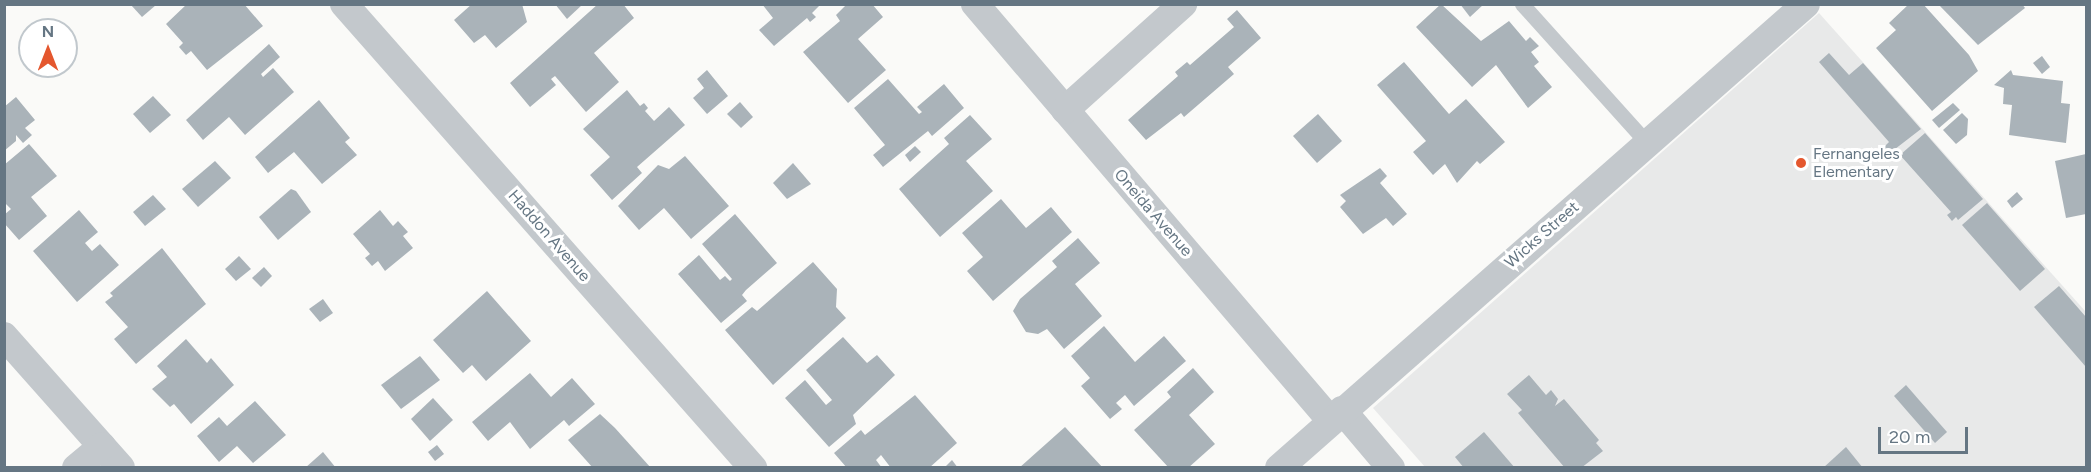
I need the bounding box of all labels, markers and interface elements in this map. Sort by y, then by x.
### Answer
north arrow [18,18,78,78]
text: N [42,22,54,41]
place label: Fernangeles Elementary [1813,144,1900,182]
marker: Fernangeles Elementary [1794,156,1808,170]
street label: Oneida Avenue [1110,165,1196,261]
street label: Haddon Avenue [504,186,594,286]
street label: Wicks Street [1501,198,1583,272]
scale bar [1881,415,1971,453]
text: 20 m [1889,426,1930,448]

